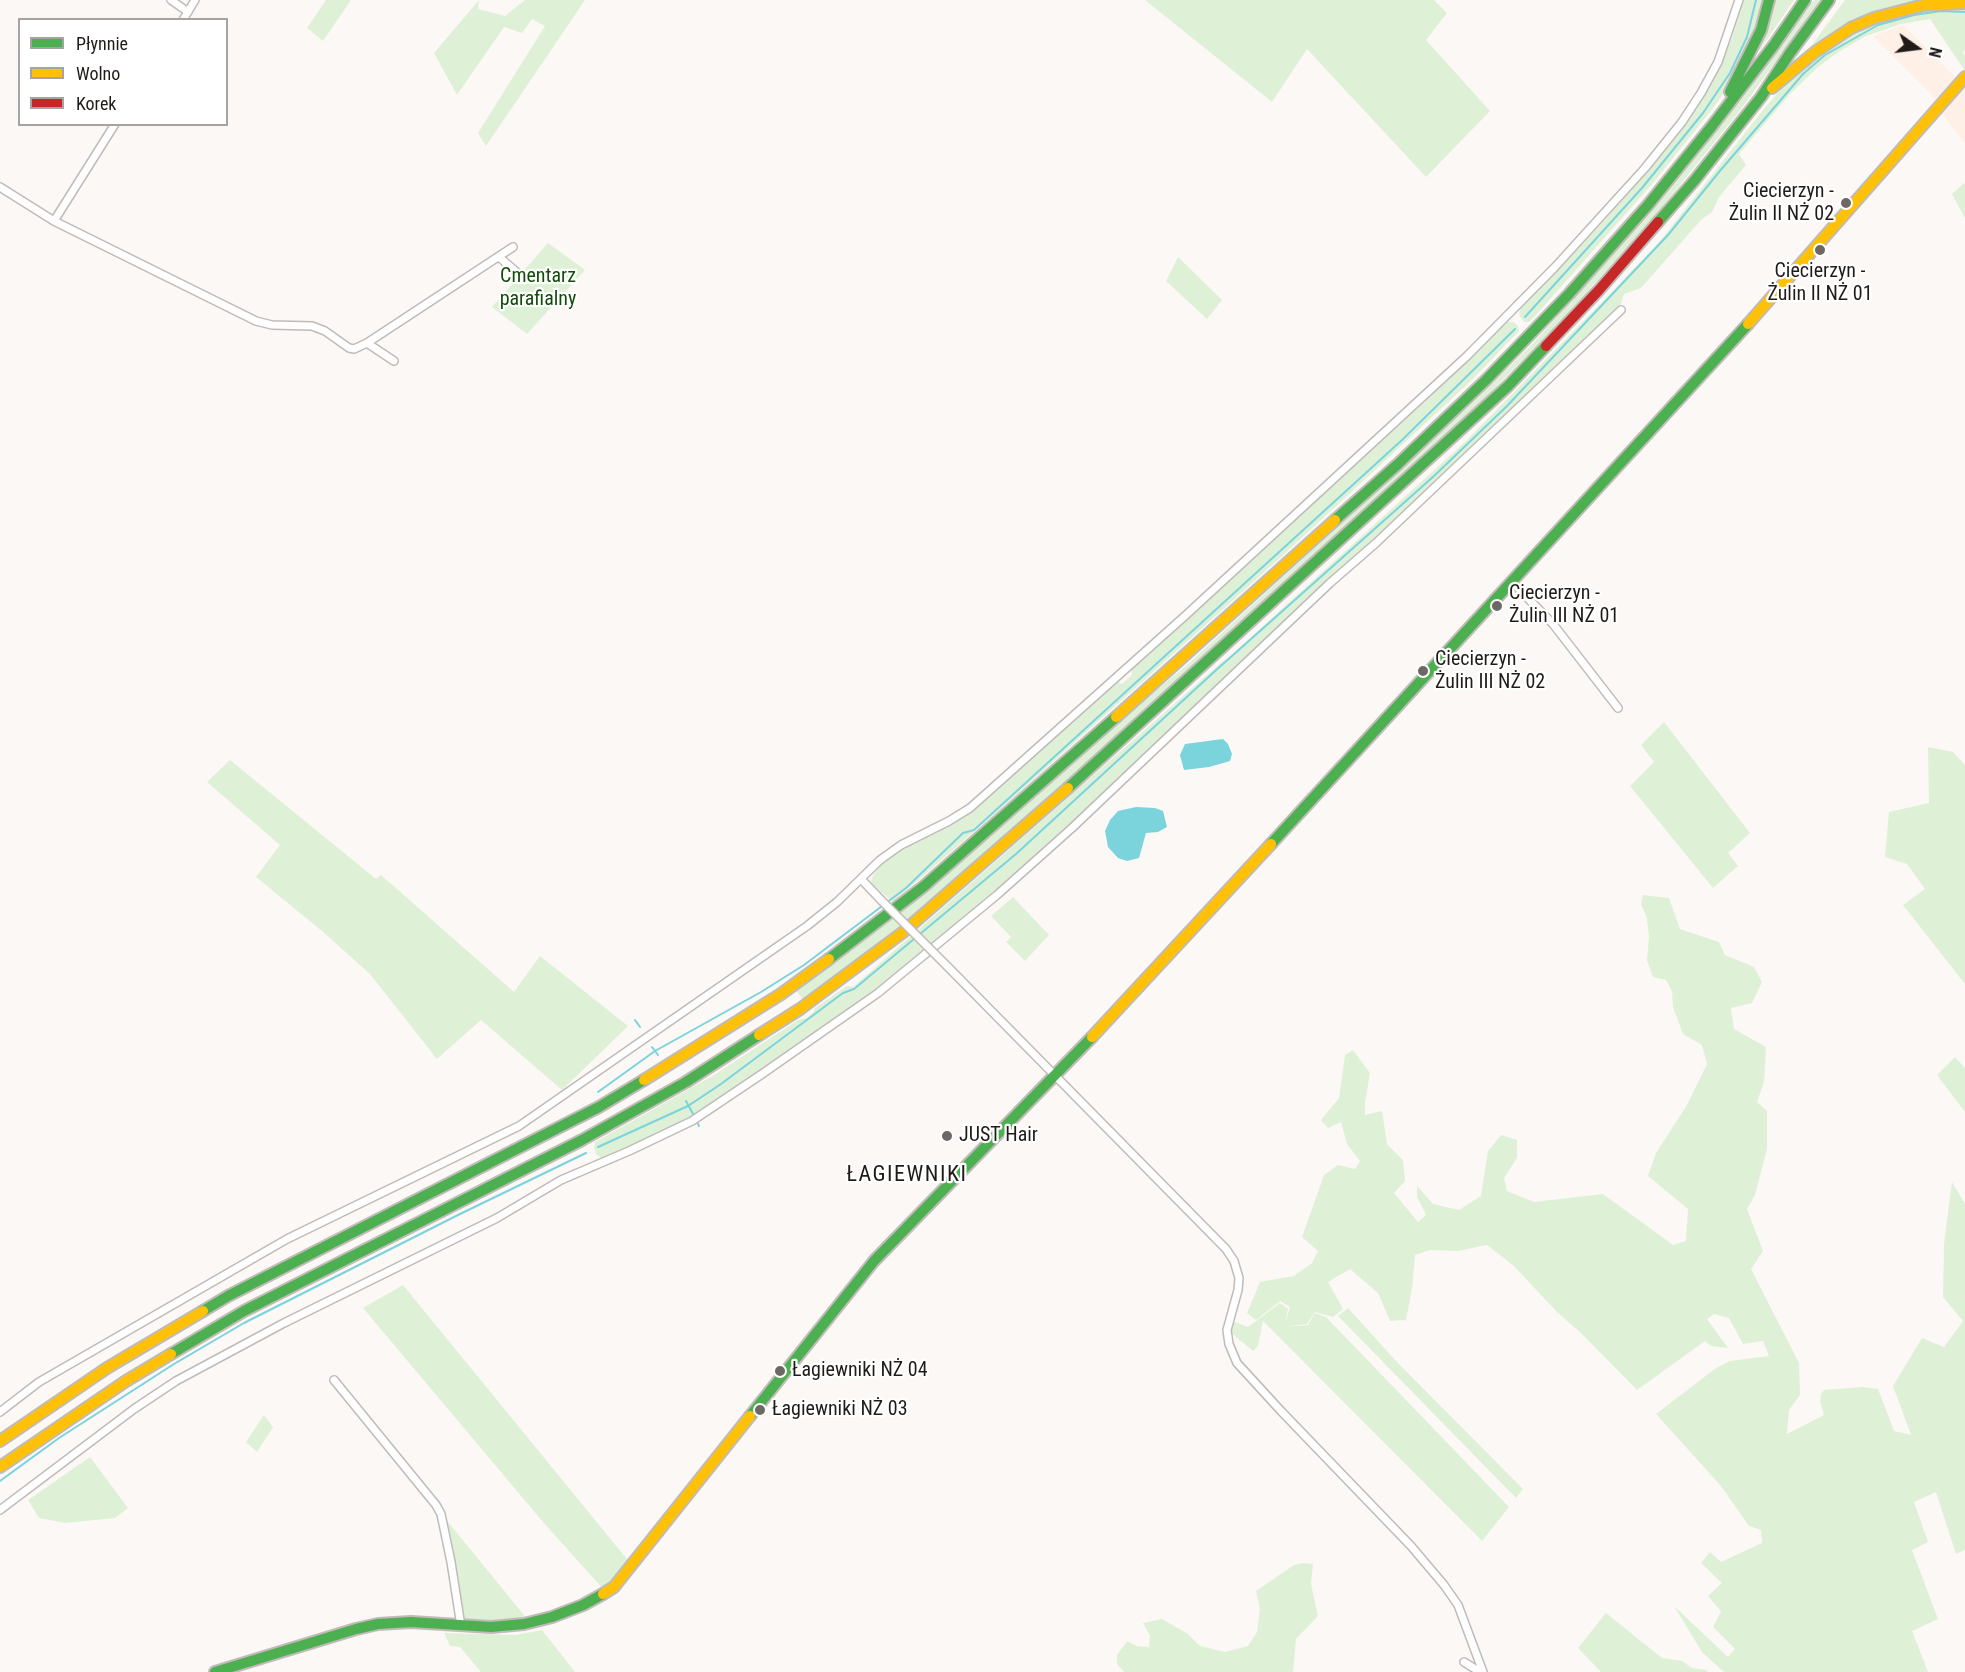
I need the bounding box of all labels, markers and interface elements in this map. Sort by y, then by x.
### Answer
legend [18,18,228,126]
north arrow [1887,18,1947,78]
text: Płynnie [76,33,128,54]
text: N [1925,45,1945,60]
text: Wolno [76,63,120,84]
text: Korek [76,93,116,114]
place label: Ciecierzyn - Żulin II NŻ 02 [1729,180,1834,227]
marker: Ciecierzyn - Żulin II NŻ 02 [1839,196,1853,210]
marker: Ciecierzyn - Żulin II NŻ 01 [1813,243,1827,257]
place label: Ciecierzyn - Żulin II NŻ 01 [1767,260,1873,307]
park label: Cmentarz parafialny [500,265,576,312]
place label: Ciecierzyn - Żulin III NŻ 01 [1509,582,1619,629]
marker: Ciecierzyn - Żulin III NŻ 01 [1490,599,1504,613]
place label: Ciecierzyn - Żulin III NŻ 02 [1435,648,1545,695]
marker: Ciecierzyn - Żulin III NŻ 02 [1416,664,1430,678]
place label: JUST Hair [959,1124,1038,1148]
marker: JUST Hair [940,1129,954,1143]
district label: ŁAGIEWNIKI [847,1162,967,1188]
place label: Łagiewniki NŻ 04 [792,1359,928,1383]
marker: Łagiewniki NŻ 04 [773,1364,787,1378]
place label: Łagiewniki NŻ 03 [772,1398,908,1422]
marker: Łagiewniki NŻ 03 [753,1403,767,1417]

